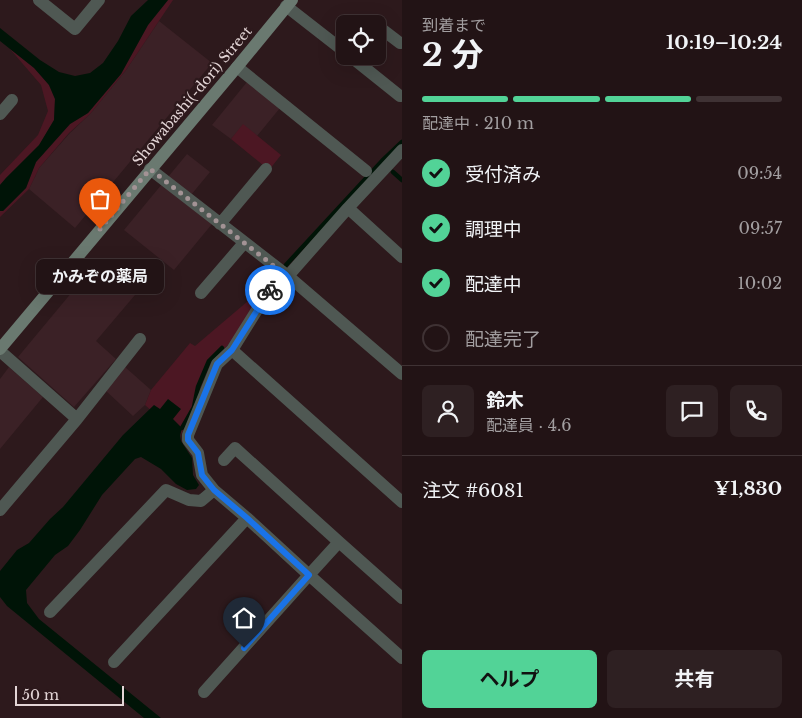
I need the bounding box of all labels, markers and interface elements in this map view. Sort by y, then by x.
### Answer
map controls [336,15,386,65]
button: locate [336,15,386,65]
text: 到着まで [422,15,486,35]
street label: Showabashi(-dori) Street [128,22,256,169]
text: 10:19–10:24 [666,31,782,54]
text: 2 分 [422,35,483,75]
text: 配達中 · 210 m [422,113,534,133]
icon: check [422,159,450,187]
text: 受付済み [465,163,541,186]
text: 09:54 [737,163,782,183]
pin [79,178,121,229]
icon: bag [86,185,114,213]
icon: check [422,214,450,242]
text: 調理中 [465,218,522,241]
text: 09:57 [739,218,782,238]
callout: かみぞの薬局 [36,259,164,294]
courier [245,265,295,315]
text: かみぞの薬局 [52,266,148,286]
icon: check [422,269,450,297]
text: 配達中 [465,273,522,296]
text: 10:02 [738,273,782,293]
icon: bike [256,276,284,304]
text: 配達完了 [465,328,541,351]
button: person [422,385,474,437]
button: chat [666,385,718,437]
button: phone [730,385,782,437]
text: 鈴木 [486,389,524,412]
text: 配達員 · 4.6 [486,415,571,435]
text: ¥1,830 [714,477,782,500]
text: 注文 #6081 [422,479,524,502]
pin [223,597,265,648]
icon: home [230,604,258,632]
button: ヘルプ [422,650,597,708]
button: 共有 [607,650,782,708]
scale bar [15,683,124,706]
text: 50 m [22,686,59,704]

